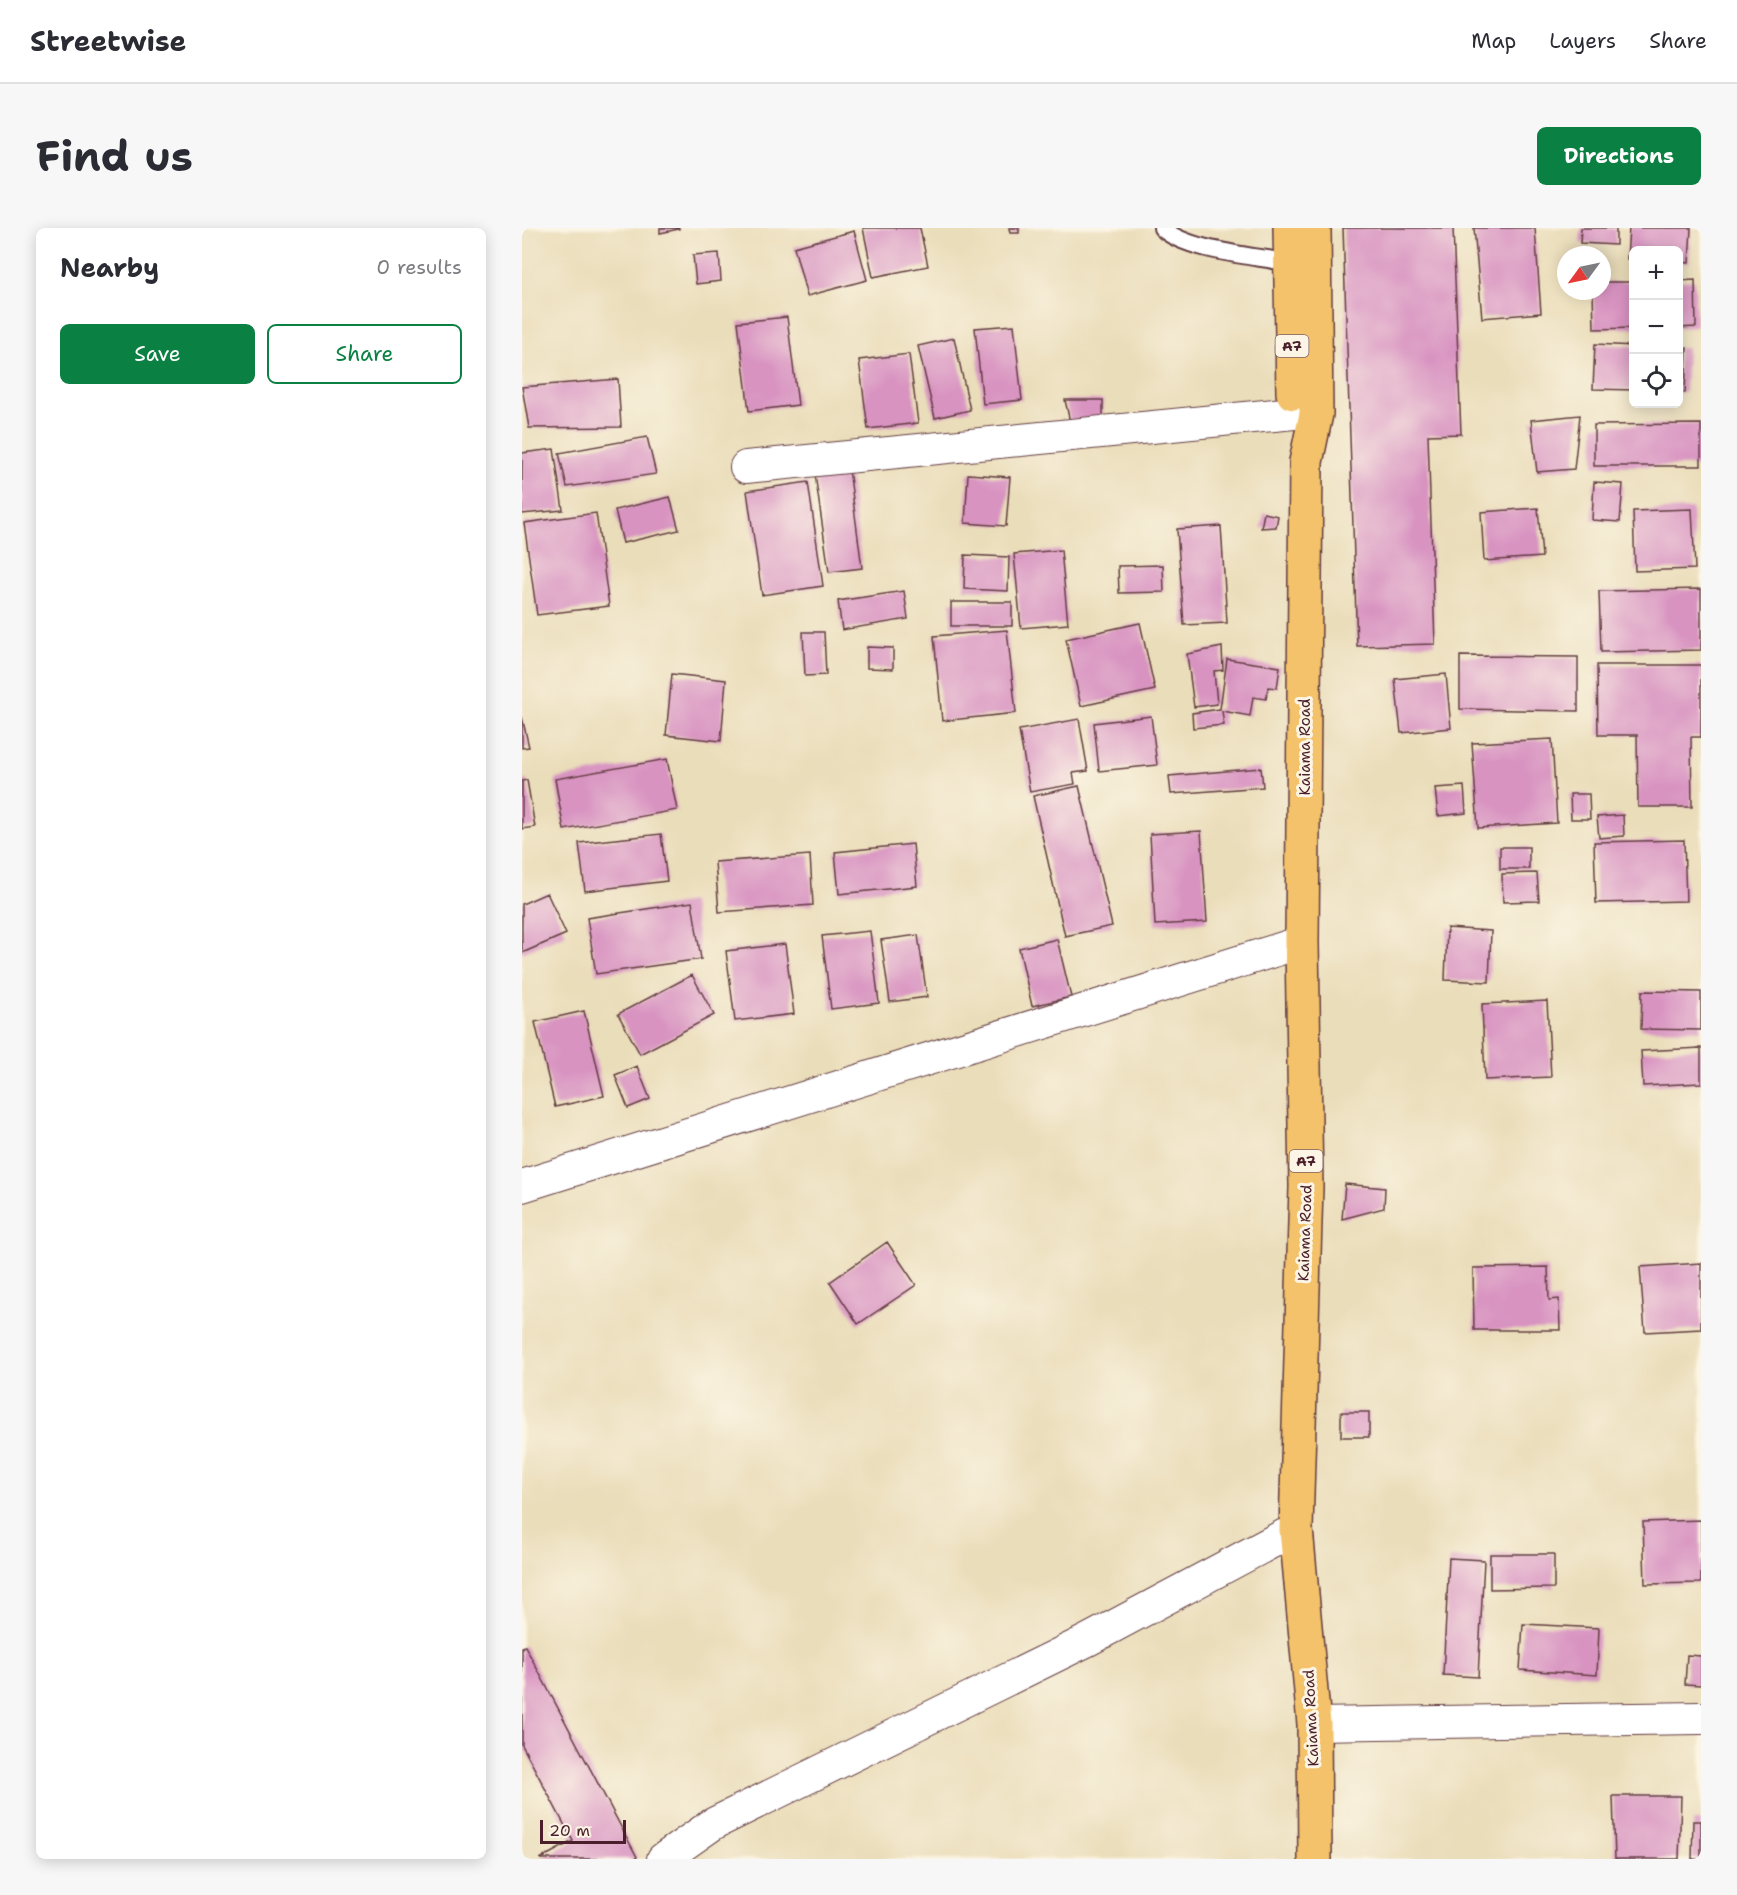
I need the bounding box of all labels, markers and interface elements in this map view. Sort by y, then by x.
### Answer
text: Streetwise [30,22,186,60]
text: Map [1471,27,1516,55]
text: Layers [1549,27,1616,55]
text: Share [1649,27,1707,55]
button: Directions [1537,127,1701,185]
text: Find us [36,128,193,184]
north arrow [1557,246,1611,300]
map controls [1629,246,1683,408]
button: + [1629,246,1683,300]
text: Nearby [60,250,159,285]
text: 0 results [376,254,462,280]
button: − [1629,300,1683,354]
button: Save [60,324,255,384]
button: Share [267,324,462,384]
road number: A7 [1276,335,1308,357]
button: locate [1629,354,1683,408]
street label: Kaiama Road [1295,698,1315,795]
road number: A7 [1290,1150,1322,1172]
street label: Kaiama Road [1293,1184,1317,1282]
street label: Kaiama Road [1298,1669,1324,1767]
scale bar [540,1817,626,1844]
text: 20 m [549,1820,590,1841]

